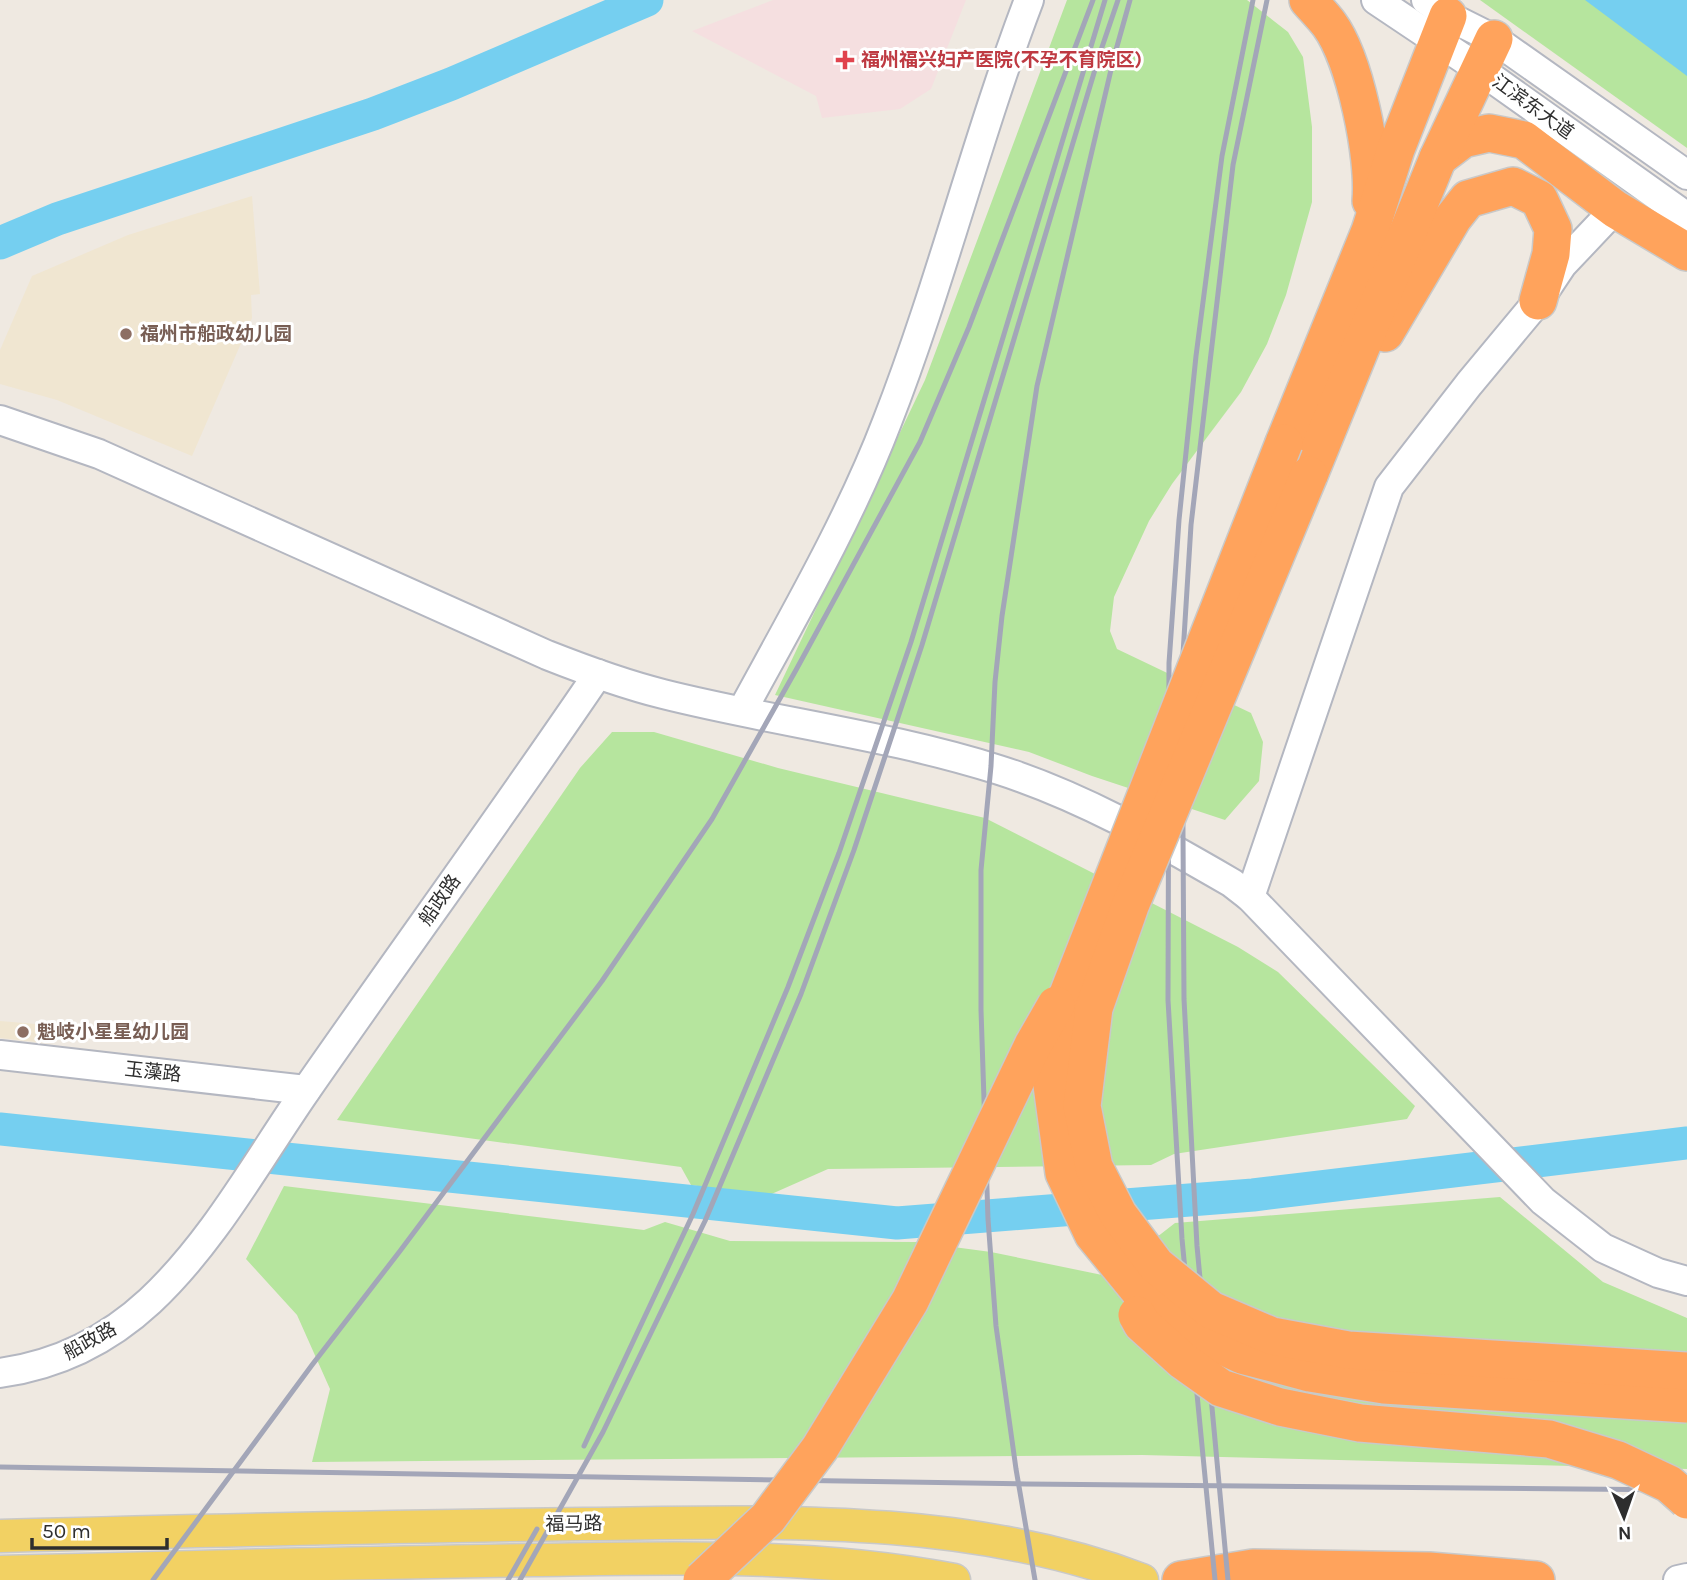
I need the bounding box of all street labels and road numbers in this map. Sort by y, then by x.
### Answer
street label: 江滨东大道 [1488,70,1578,144]
street label: 船政路 [415,870,465,930]
street label: 玉藻路 [123,1058,183,1086]
street label: 船政路 [60,1318,120,1364]
street label: 福马路 [545,1513,603,1535]

